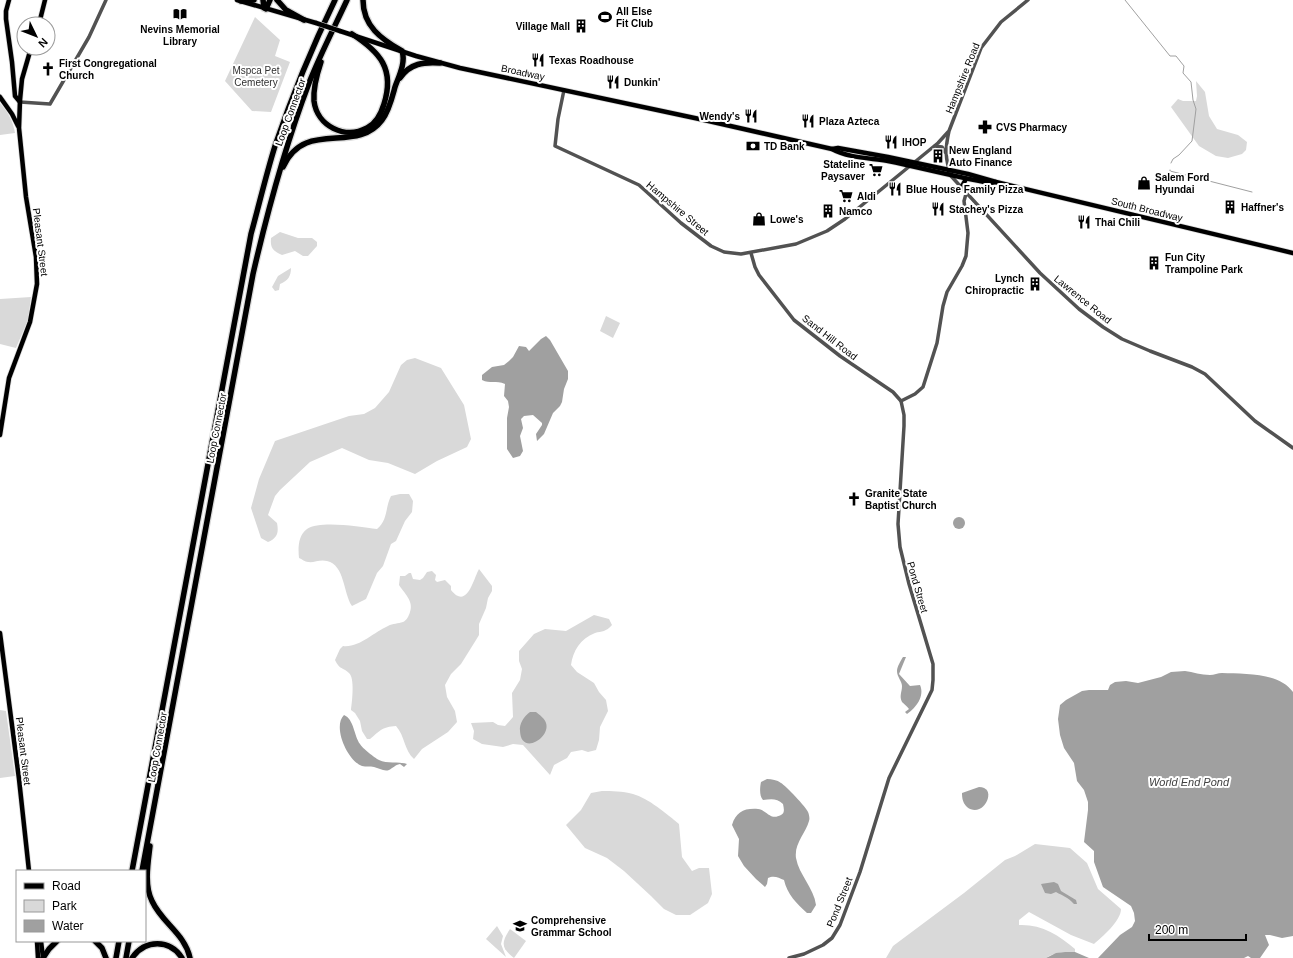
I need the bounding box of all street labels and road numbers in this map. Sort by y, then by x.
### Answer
street label: Hampshire Road [943,41,982,115]
street label: Broadway [500,62,546,82]
street label: Loop Connector [273,76,308,147]
street label: Hampshire Street [644,179,711,238]
street label: South Broadway [1110,195,1184,224]
street label: Pleasant Street [31,207,50,277]
street label: Lawrence Road [1052,273,1113,326]
street label: Sand Hill Road [800,313,859,362]
street label: Loop Connector [204,391,229,464]
street label: Pond Street [905,560,930,614]
street label: Loop Connector [146,710,169,783]
street label: Pleasant Street [14,716,33,786]
street label: Pond Street [824,875,855,929]

